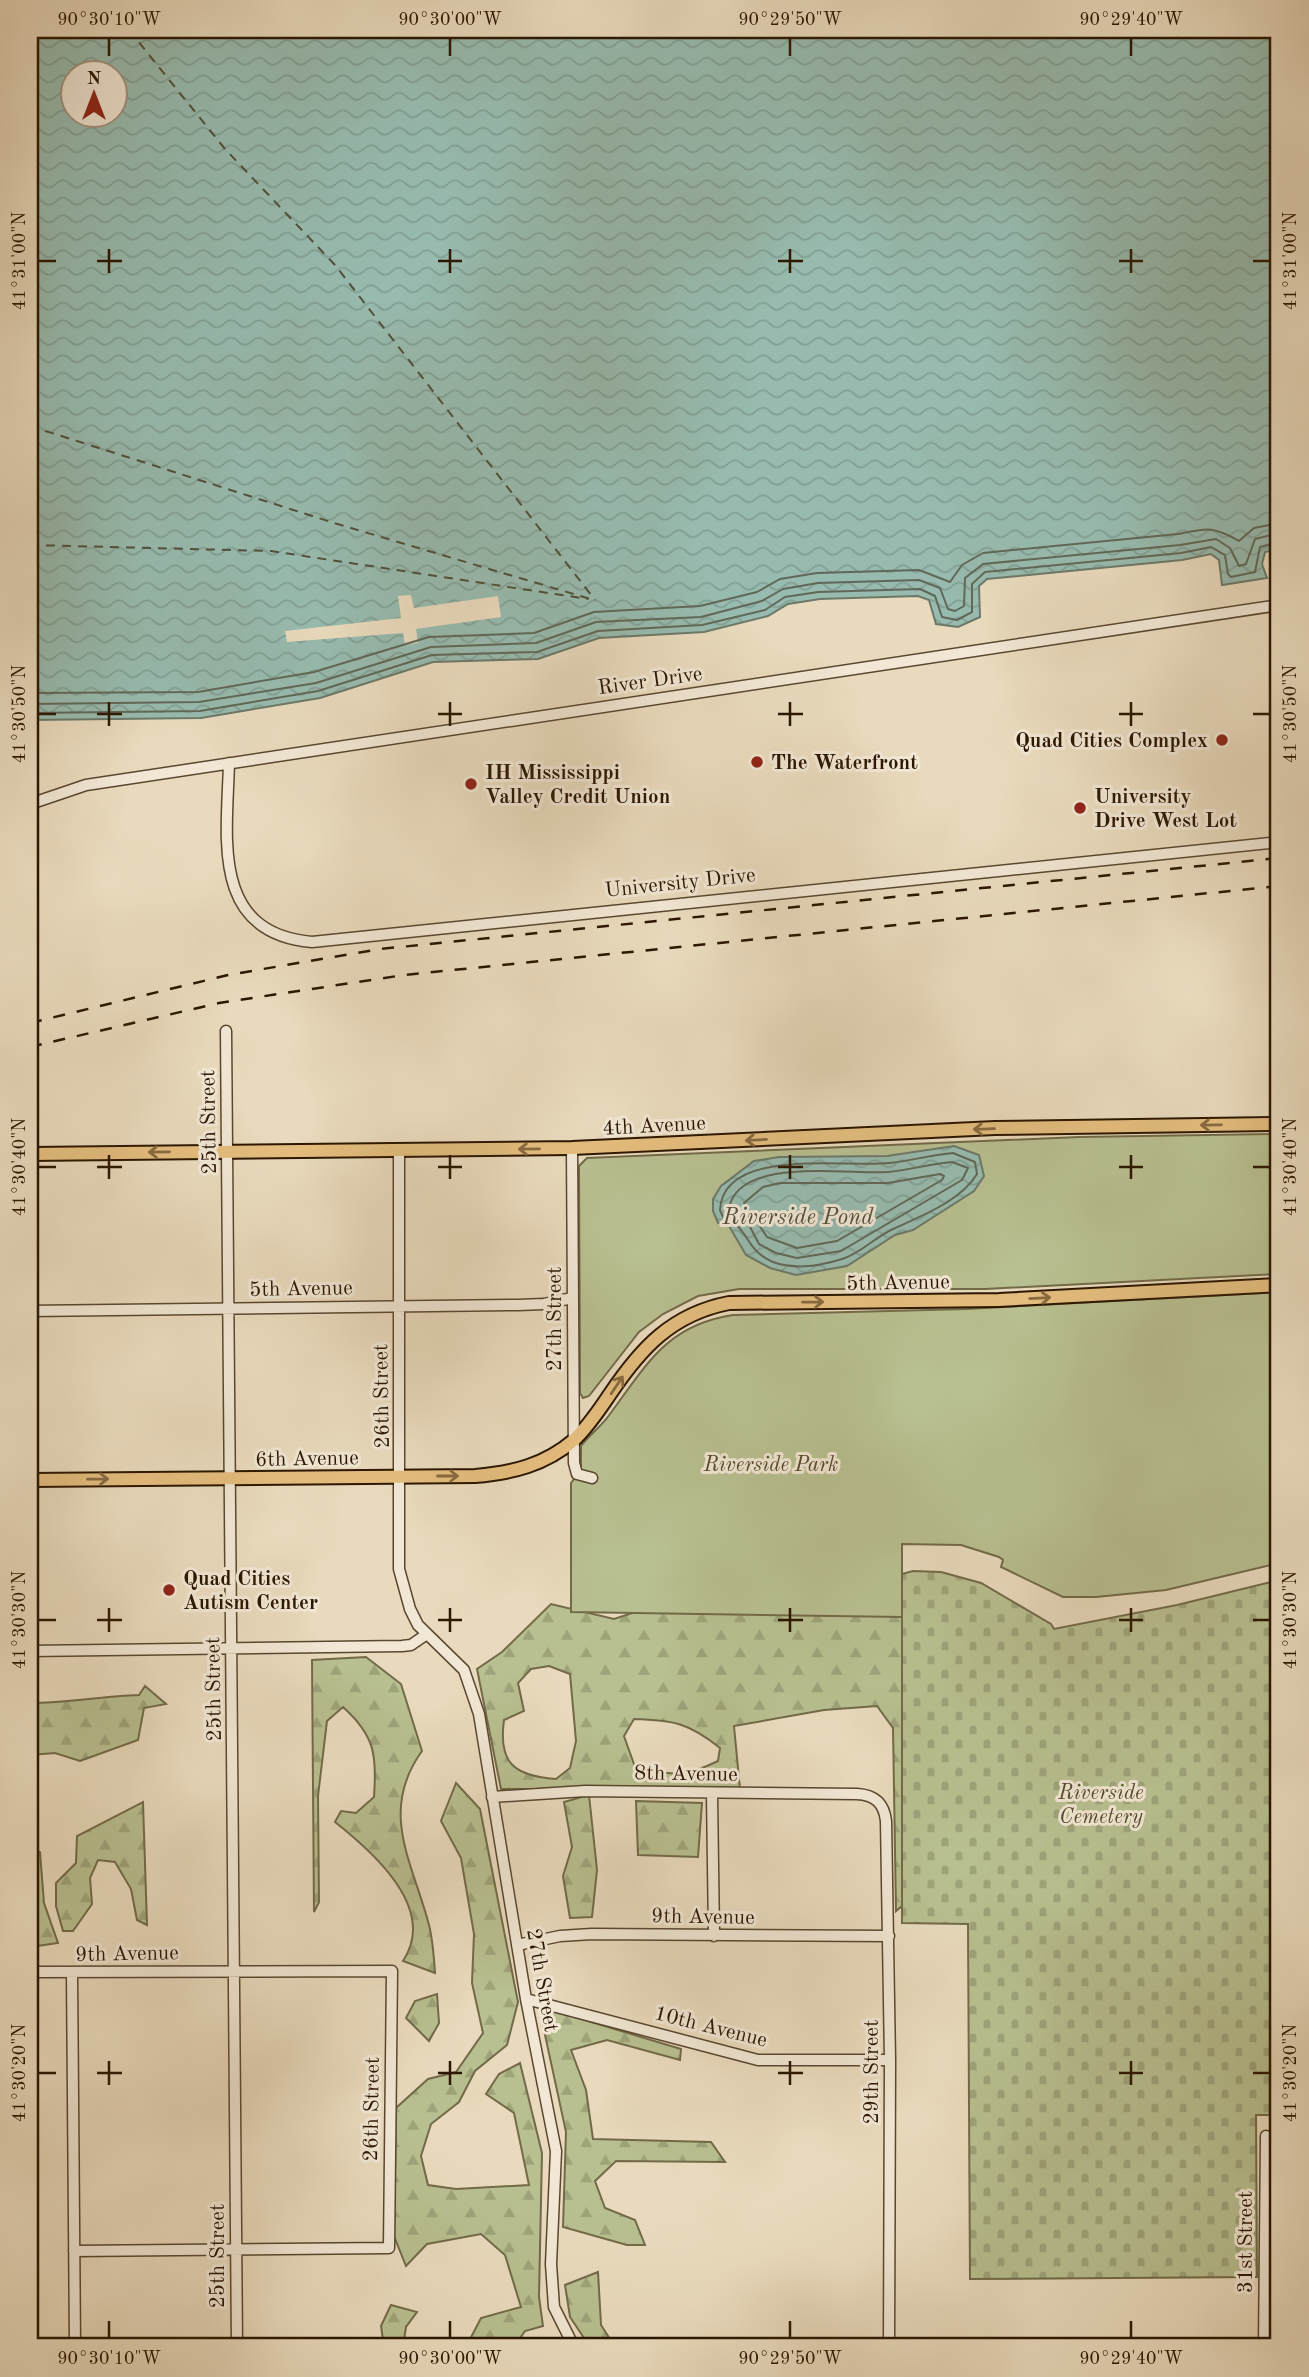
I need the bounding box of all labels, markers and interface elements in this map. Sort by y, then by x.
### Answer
text: 90°30'10"W [57,11,161,29]
text: 90°30'00"W [398,11,502,29]
text: 90°29'50"W [738,11,842,29]
text: 90°29'40"W [1079,11,1183,29]
north arrow [60,60,130,130]
text: N [87,70,102,89]
text: 41°31'00"N [11,212,29,310]
text: 41°31'00"N [1282,212,1300,310]
street label: River Drive [597,664,704,699]
text: 41°30'50"N [11,665,29,763]
text: 41°30'50"N [1282,665,1300,763]
place label: Quad Cities Complex [1015,731,1208,752]
marker: Quad Cities Complex [1214,732,1230,748]
place label: The Waterfront [771,753,918,774]
marker: The Waterfront [749,754,765,770]
place label: IH Mississippi Valley Credit Union [485,763,670,808]
marker: IH Mississippi Valley Credit Union [463,776,479,792]
place label: University Drive West Lot [1094,787,1237,832]
marker: University Drive West Lot [1072,800,1088,816]
street label: University Drive [604,865,757,902]
street label: 25th Street [198,1069,221,1174]
street label: 4th Avenue [602,1113,706,1140]
text: 41°30'40"N [11,1118,29,1216]
one-way arrow [1200,1118,1223,1132]
text: 41°30'40"N [1282,1118,1300,1216]
one-way arrow [972,1122,995,1135]
one-way arrow [745,1133,768,1146]
one-way arrow [518,1142,541,1156]
one-way arrow [148,1145,171,1159]
water label: Riverside Pond [722,1206,874,1229]
street label: 27th Street [545,1267,566,1371]
street label: 5th Avenue [846,1272,950,1295]
street label: 5th Avenue [249,1278,353,1301]
one-way arrow [1028,1291,1051,1304]
one-way arrow [801,1295,824,1309]
street label: 26th Street [371,1343,394,1448]
one-way arrow [609,1376,624,1395]
street label: 6th Avenue [255,1448,359,1471]
park label: Riverside Park [703,1455,838,1476]
one-way arrow [436,1469,459,1483]
one-way arrow [86,1473,109,1486]
place label: Quad Cities Autism Center [183,1569,318,1614]
text: 41°30'30"N [11,1571,29,1669]
text: 41°30'30"N [1282,1571,1300,1669]
marker: Quad Cities Autism Center [161,1582,177,1598]
street label: 25th Street [203,1636,226,1741]
street label: 8th Avenue [634,1763,738,1786]
park label: Riverside Cemetery [1057,1783,1144,1828]
street label: 9th Avenue [651,1906,755,1929]
street label: 27th Street [522,1927,561,2034]
street label: 9th Avenue [75,1943,179,1966]
street label: 10th Avenue [652,2003,769,2052]
street label: 29th Street [862,2020,883,2124]
text: 41°30'20"N [11,2024,29,2122]
text: 41°30'20"N [1282,2024,1300,2122]
street label: 26th Street [361,2057,384,2162]
street label: 31st Street [1236,2191,1257,2293]
street label: 25th Street [208,2204,229,2308]
text: 90°30'10"W [57,2350,161,2368]
text: 90°30'00"W [398,2350,502,2368]
text: 90°29'50"W [738,2350,842,2368]
text: 90°29'40"W [1079,2350,1183,2368]

